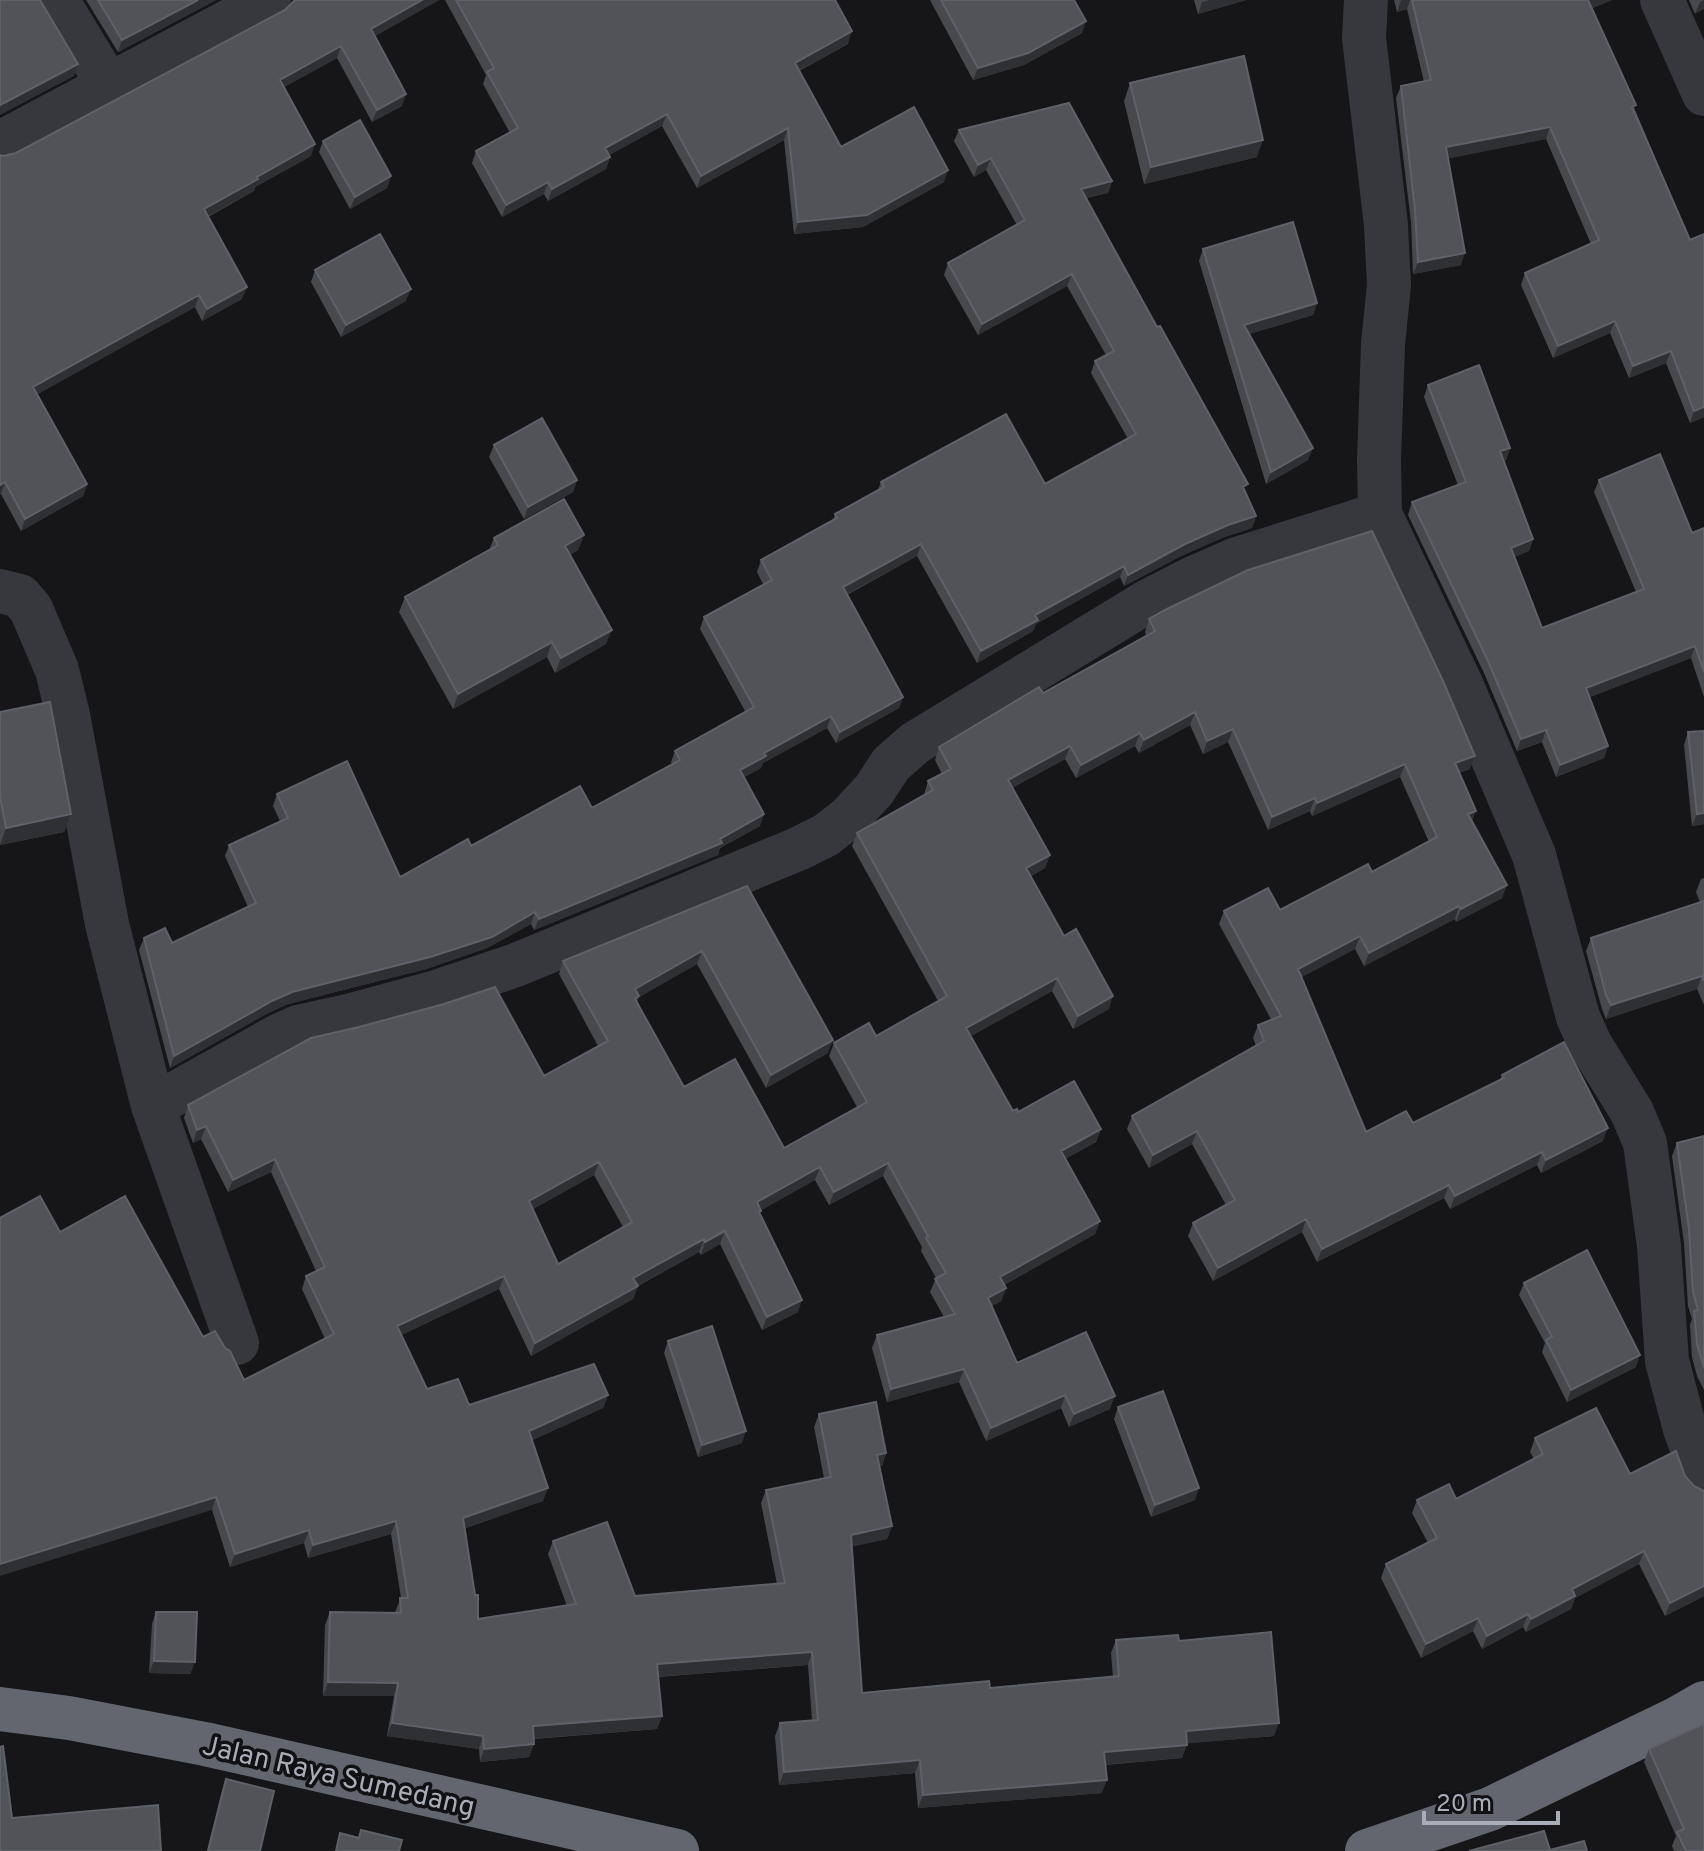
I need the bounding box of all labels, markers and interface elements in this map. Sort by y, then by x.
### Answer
street label: Jalan Raya Sumedang [199,1729,478,1827]
scale bar [1424,1775,1558,1825]
text: 20 m [1436,1790,1492,1820]

